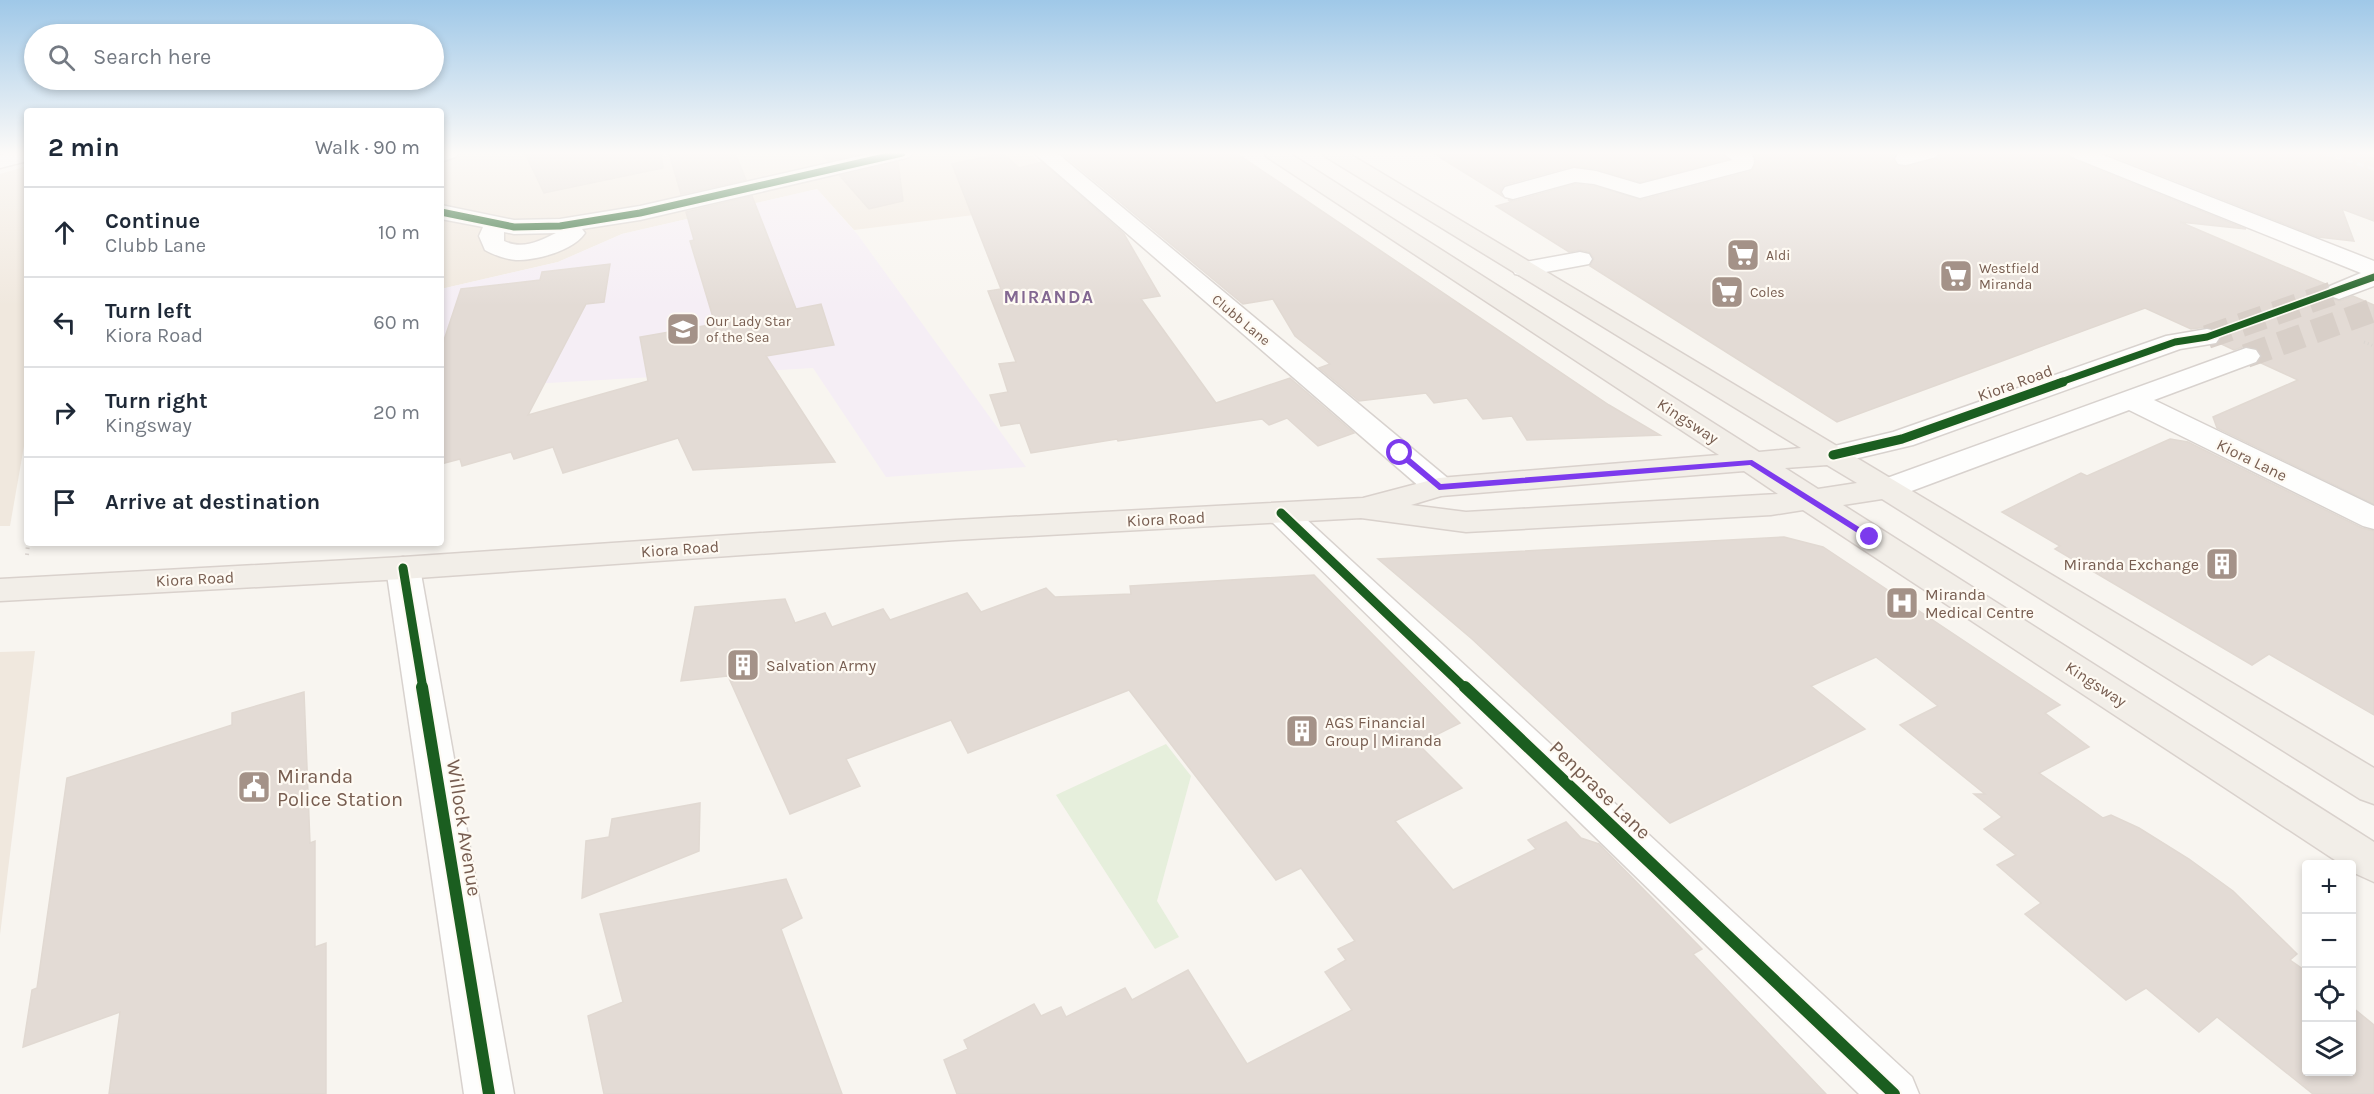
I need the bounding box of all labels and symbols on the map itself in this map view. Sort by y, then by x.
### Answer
supermarket icon: Aldi [1725,237,1761,273]
place label: Aldi [1766,247,1790,264]
supermarket icon: Westfield Miranda [1938,258,1974,294]
place label: Westfield Miranda [1979,260,2039,293]
supermarket icon: Coles [1709,274,1745,310]
place label: Coles [1750,284,1785,301]
district label: MIRANDA [1003,286,1095,308]
street label: Clubb Lane [1208,291,1274,349]
school or university icon: Our Lady Star of the Sea [665,311,701,347]
place label: Our Lady Star of the Sea [706,313,792,346]
street label: Kiora Road [1975,361,2055,405]
street label: Kingsway [1654,394,1723,448]
street label: Kiora Lane [2214,435,2290,485]
route start [1386,439,1412,465]
street label: Kiora Road [1126,507,1206,531]
route end [1856,523,1882,549]
street label: Kiora Road [640,537,720,561]
building icon: Miranda Exchange [2204,546,2240,582]
place label: Miranda Exchange [2064,555,2199,574]
street label: Kiora Road [155,567,235,591]
hospital icon: Miranda Medical Centre [1884,585,1920,621]
place label: Miranda Medical Centre [1925,585,2034,622]
building icon: Salvation Army [725,647,761,683]
place label: Salvation Army [766,656,877,675]
street label: Kingsway [2062,657,2131,711]
building icon: AGS Financial Group | Miranda [1284,713,1320,749]
place label: AGS Financial Group | Miranda [1325,713,1442,750]
street label: Penprase Lane [1545,736,1655,844]
street label: Willock Avenue [442,758,486,898]
place label: Miranda Police Station [277,765,403,811]
public building icon: Miranda Police Station [236,769,272,805]

